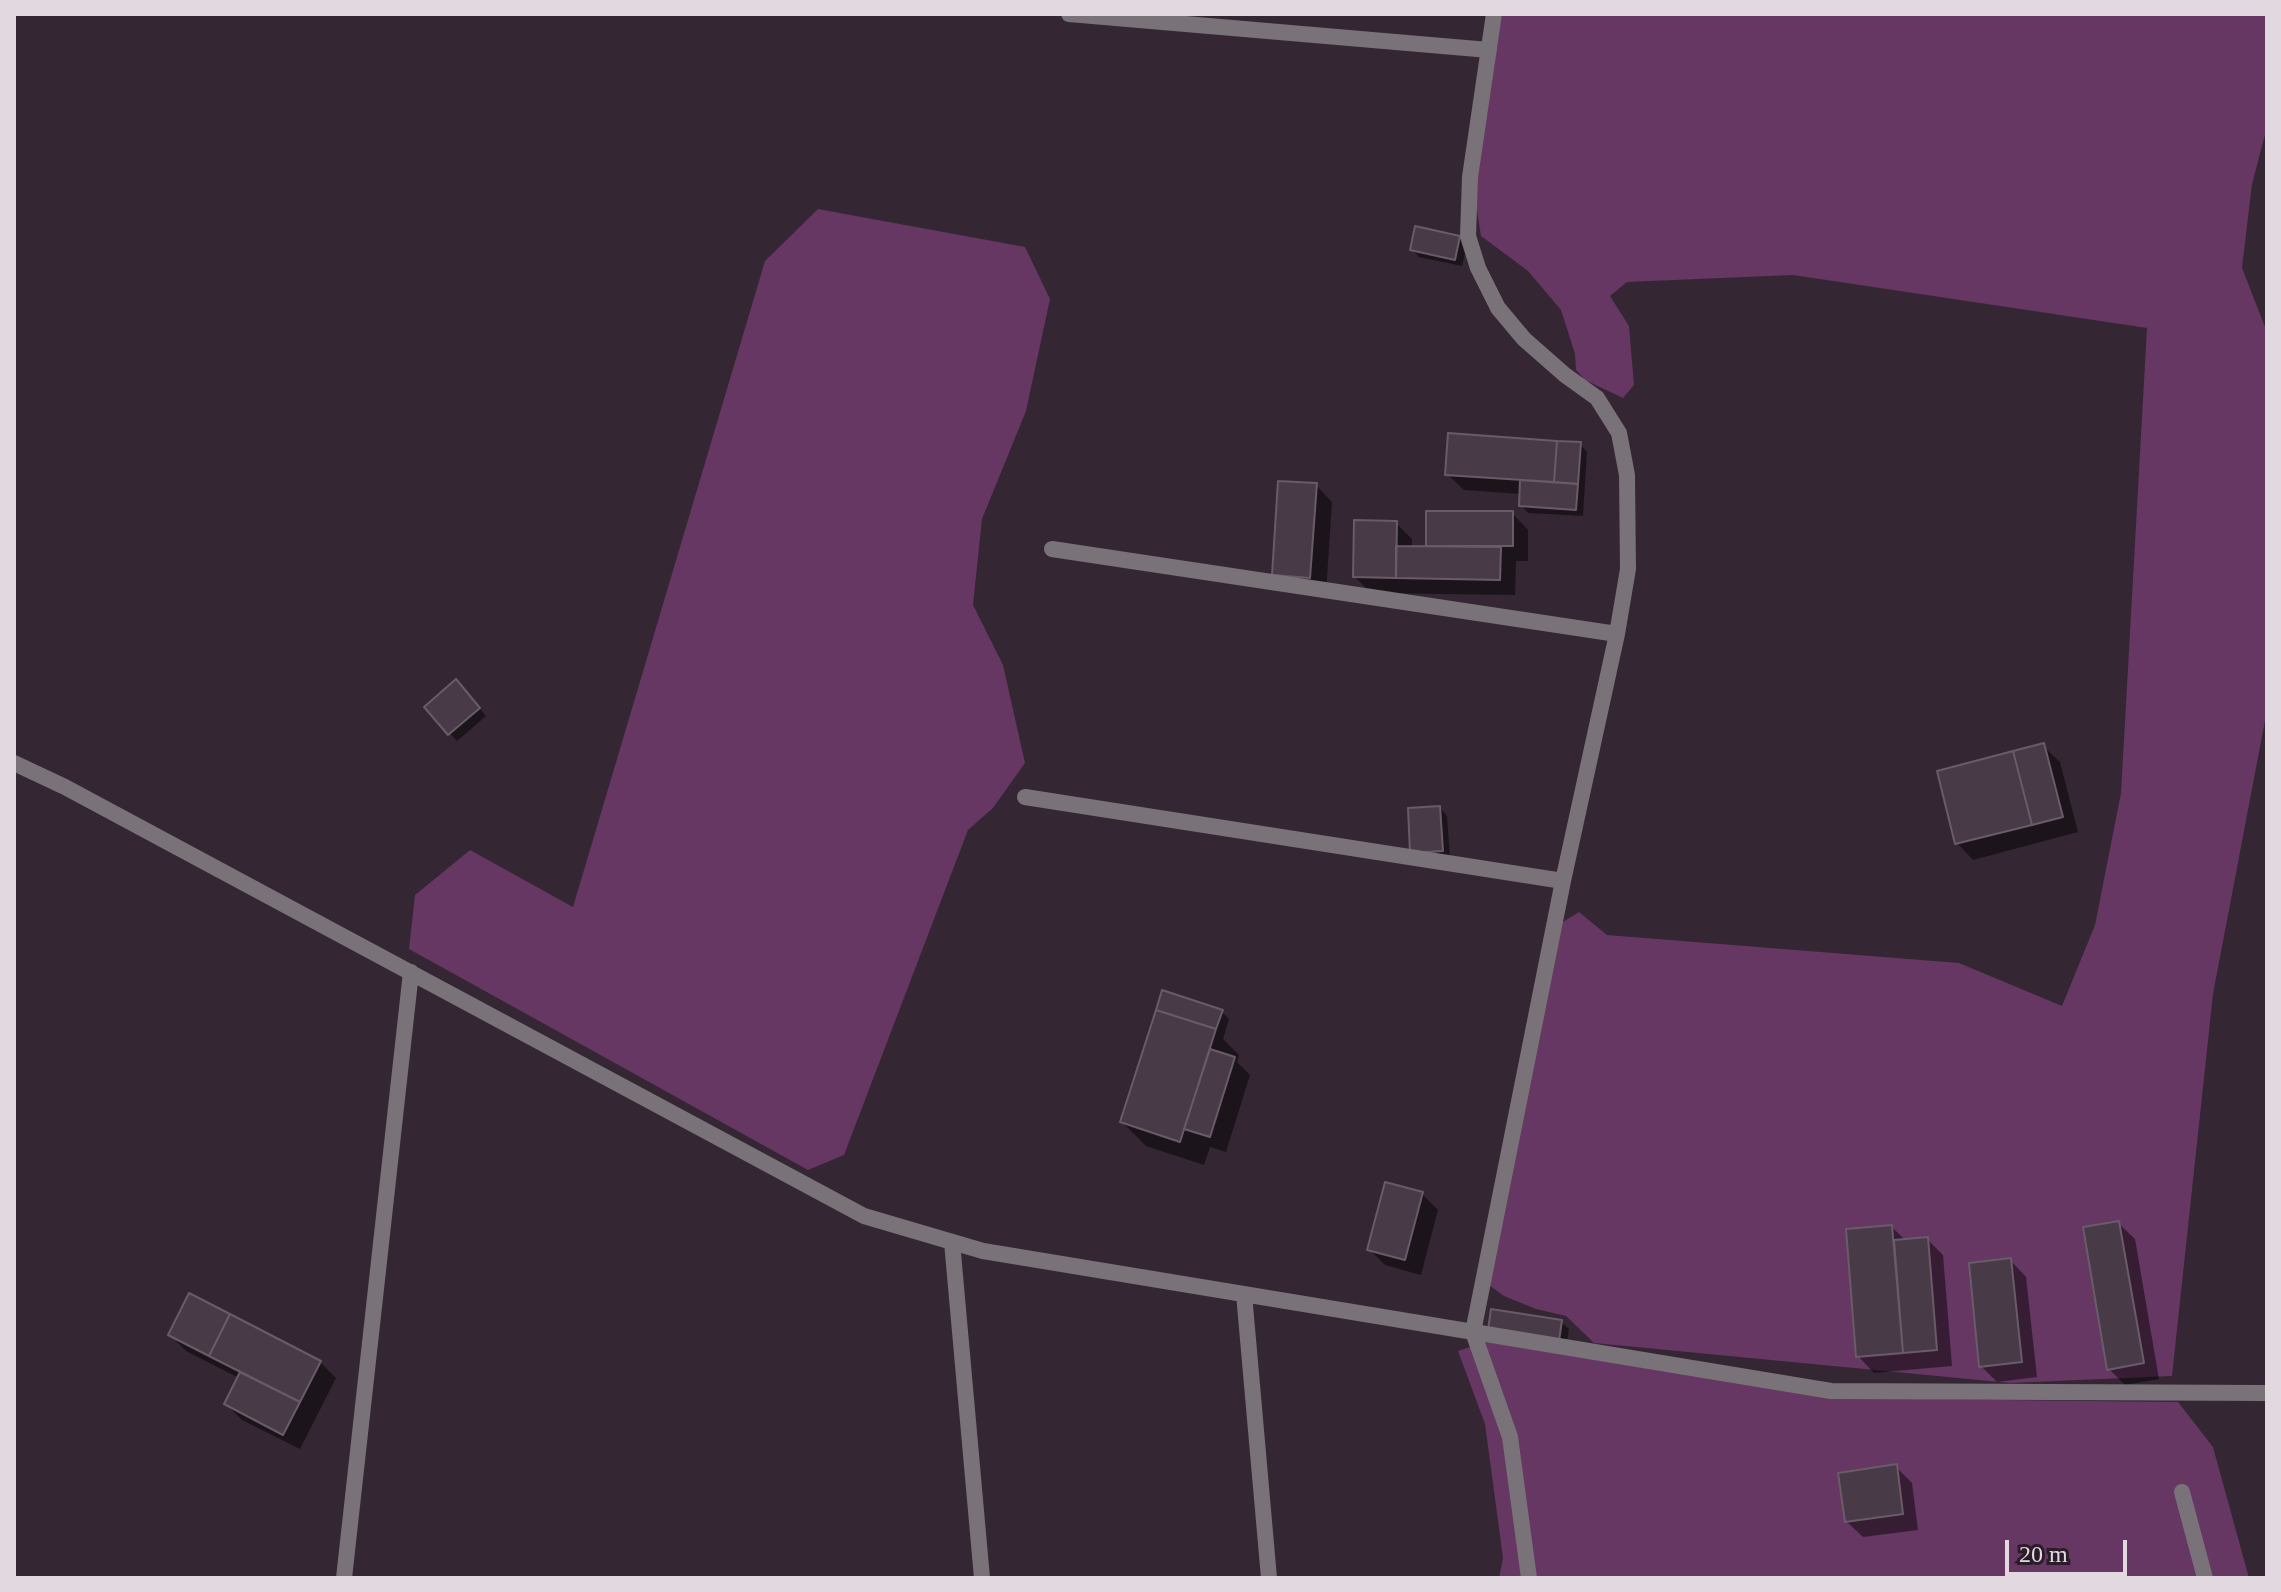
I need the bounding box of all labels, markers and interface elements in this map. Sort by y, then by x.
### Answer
scale bar [2009,1524,2131,1574]
text: 20 m [2019,1541,2068,1567]

